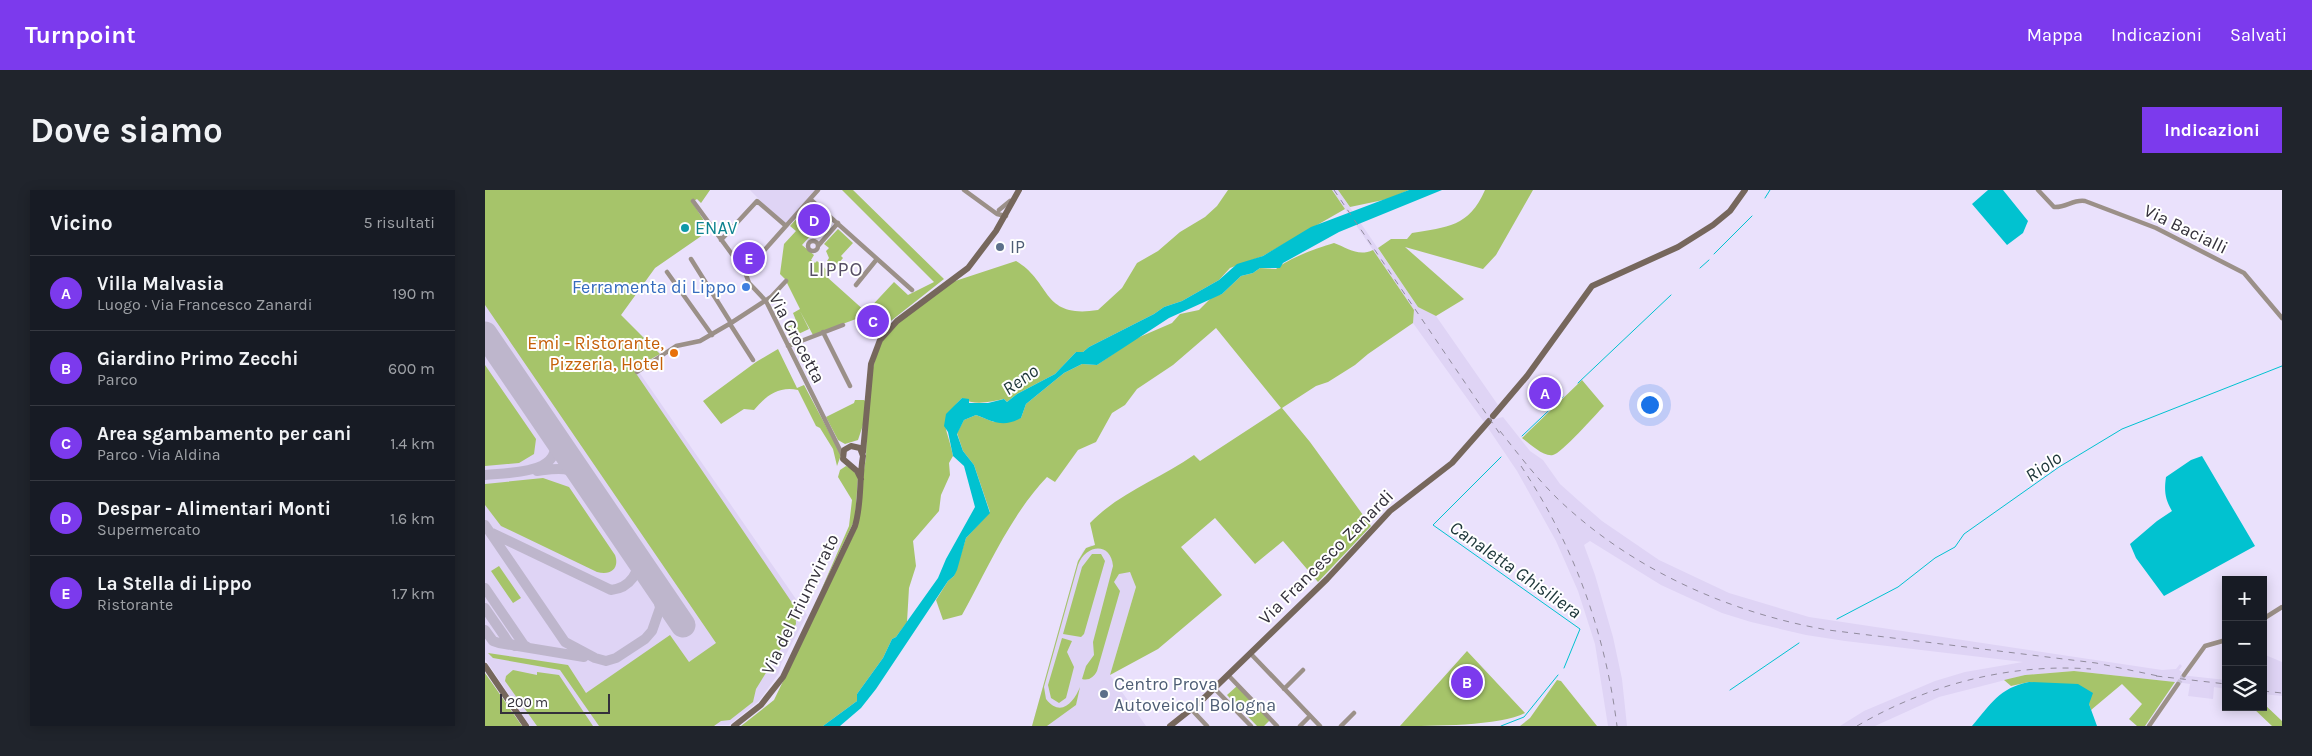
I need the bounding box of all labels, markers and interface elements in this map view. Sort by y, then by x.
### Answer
text: Turnpoint [25,21,136,49]
text: Mappa [2027,24,2083,46]
text: Indicazioni [2111,24,2202,46]
text: Salvati [2230,24,2287,46]
button: Indicazioni [2142,107,2282,153]
text: Dove siamo [30,110,223,151]
street label: Via Bacialli [2140,199,2232,259]
pin: D [798,201,830,239]
text: Vicino [50,211,113,235]
text: 5 risultati [363,213,435,232]
place label: ENAV [695,217,737,239]
marker: ENAV [679,222,691,234]
place label: IP [1010,236,1025,258]
pin: E [733,239,765,277]
marker: IP [994,241,1006,253]
district label: LIPPO [809,258,864,281]
text: Villa Malvasia [97,273,224,295]
place label: Ferramenta di Lippo [572,276,736,298]
marker: Ferramenta di Lippo [740,281,752,293]
text: A [61,284,71,303]
text: 190 m [392,284,435,303]
street label: Via Crocetta [764,289,830,387]
text: Luogo · Via Francesco Zanardi [97,295,313,314]
pin: C [857,302,889,340]
place label: Emi - Ristorante, Pizzeria, Hotel [527,332,664,375]
marker: Emi - Ristorante, Pizzeria, Hotel [668,347,680,359]
text: Giardino Primo Zecchi [97,348,298,370]
text: B [61,359,71,378]
text: 600 m [388,359,435,378]
water label: Reno [998,359,1043,400]
text: Parco [97,370,137,389]
pin: A [1529,374,1561,412]
your location [1637,392,1663,418]
text: Area sgambamento per cani [97,423,352,445]
text: C [61,434,71,453]
text: 1.4 km [390,434,435,453]
text: Parco · Via Aldina [97,445,221,464]
water label: Riolo [2021,446,2066,487]
street label: Via Francesco Zanardi [1254,485,1398,629]
text: Despar - Alimentari Monti [97,498,331,520]
text: D [61,509,71,528]
text: 1.6 km [390,509,435,528]
water label: Canaletta Ghisiliera [1445,516,1585,623]
text: Supermercato [97,520,201,539]
street label: Via del Triumvirato [756,530,844,678]
text: La Stella di Lippo [97,573,252,595]
map controls [2222,576,2267,711]
button: + [2222,576,2267,621]
text: E [61,584,71,603]
text: 1.7 km [392,584,435,603]
text: Ristorante [97,595,173,614]
button: − [2222,621,2267,666]
pin: B [1451,663,1483,701]
button: layers [2222,666,2267,711]
place label: Centro Prova Autoveicoli Bologna [1114,673,1276,716]
marker: Centro Prova Autoveicoli Bologna [1098,688,1110,700]
scale bar [500,691,610,714]
text: 200 m [507,694,548,711]

